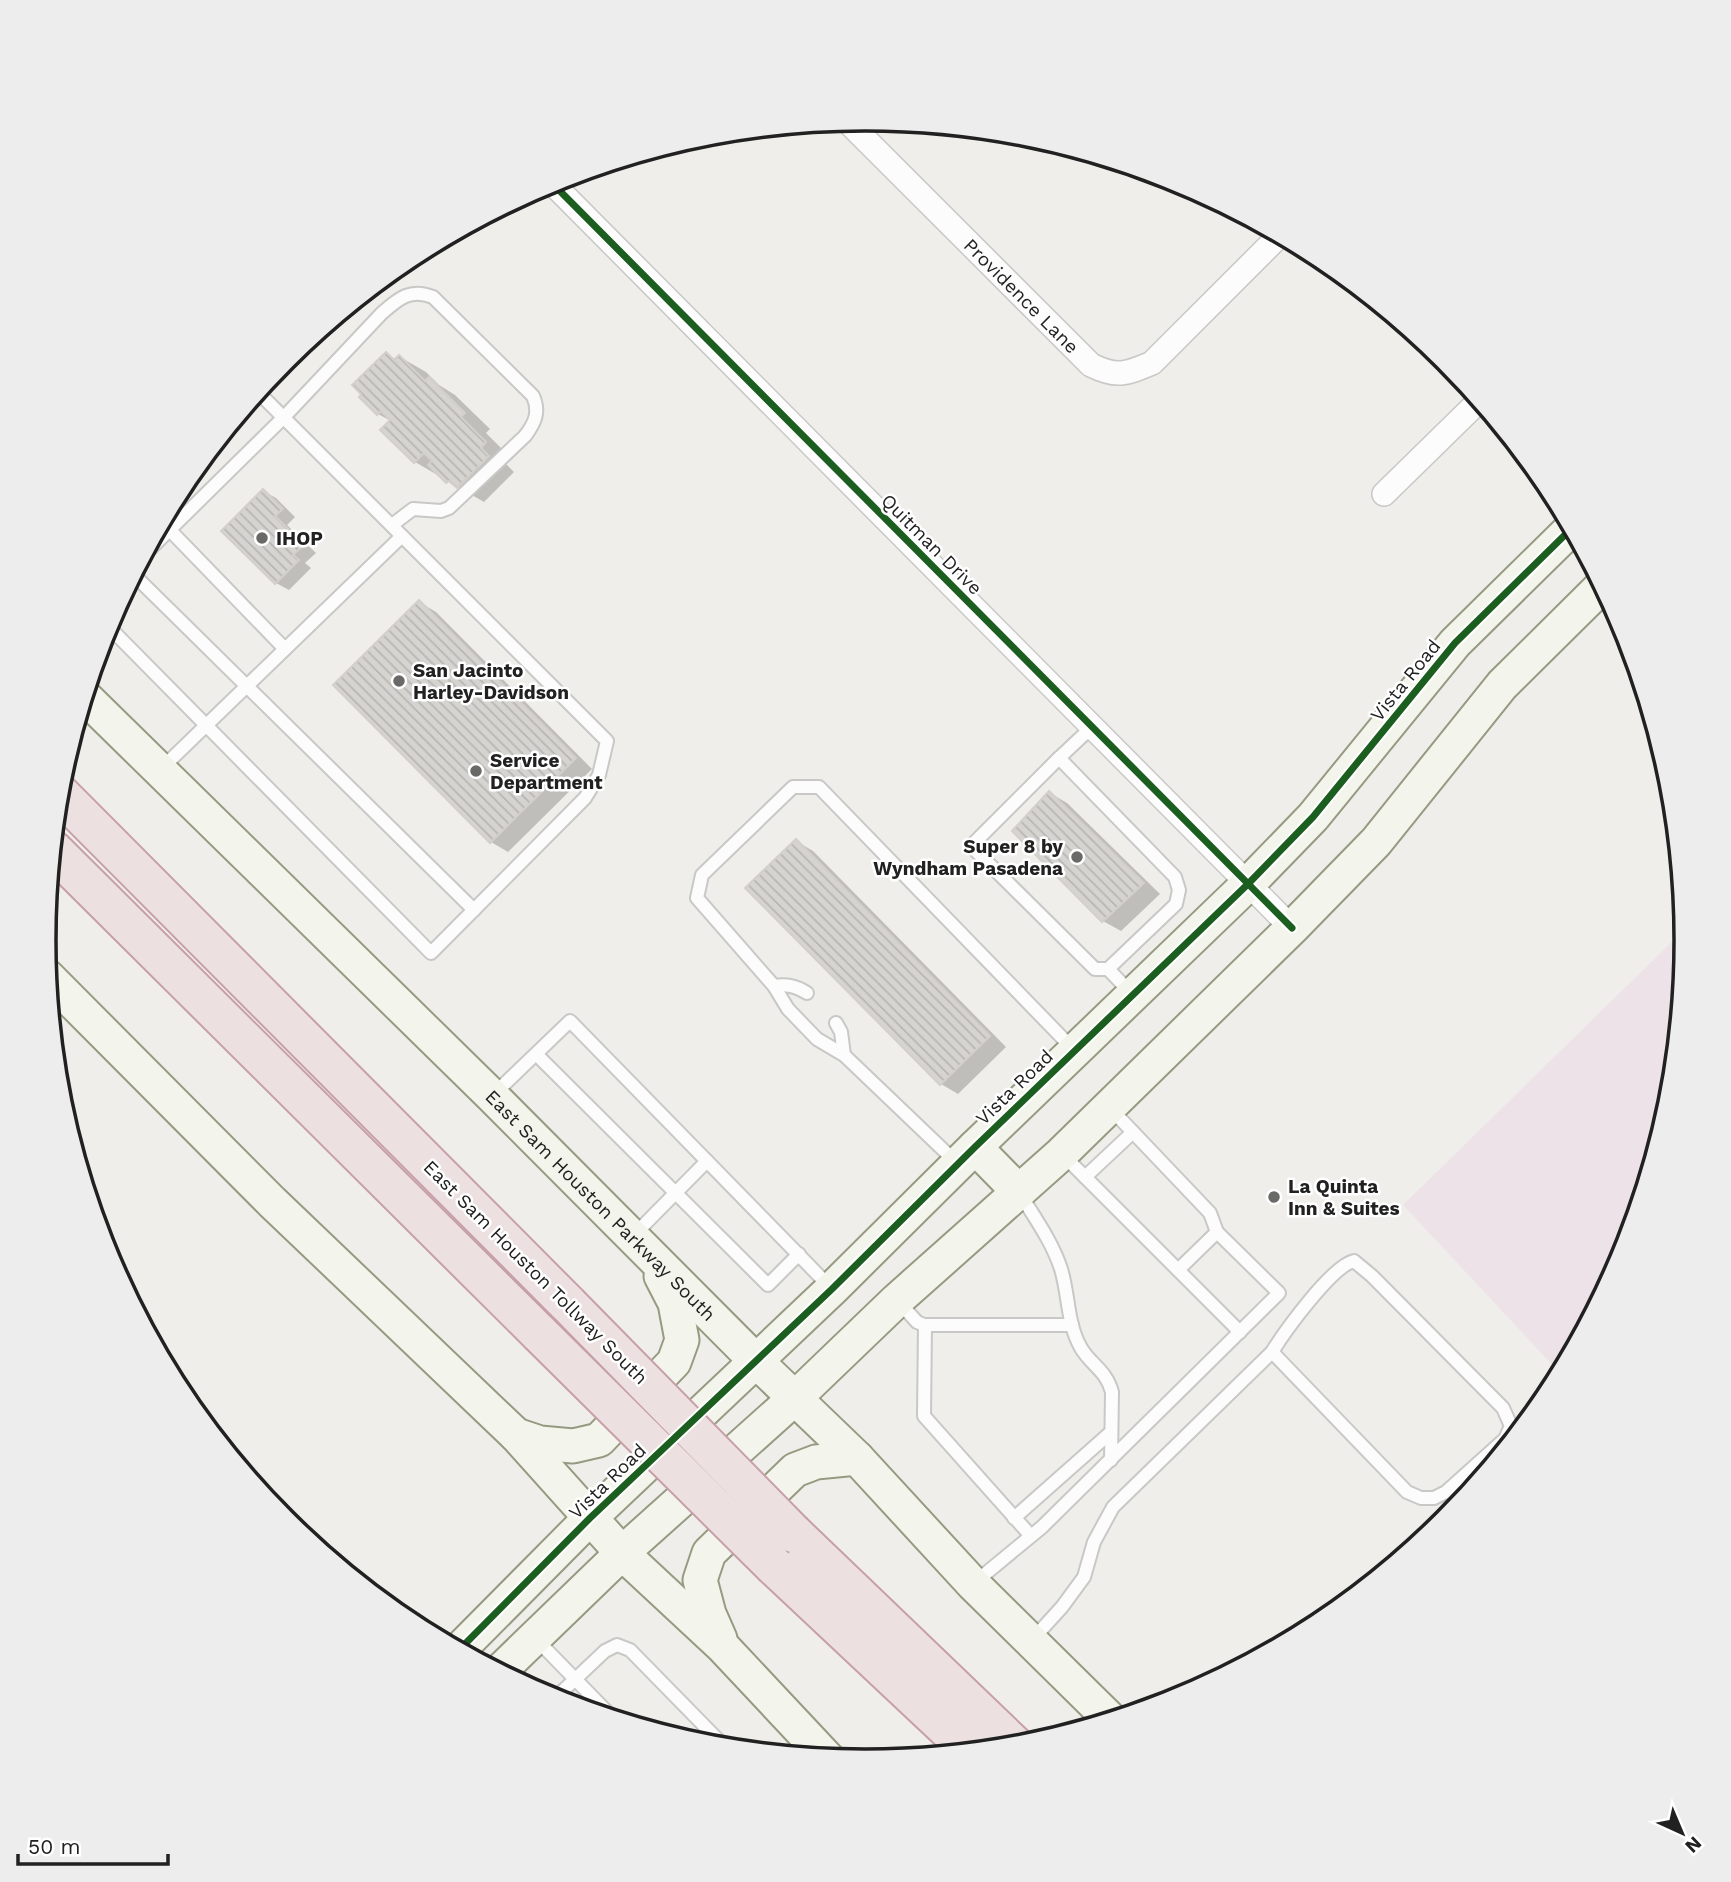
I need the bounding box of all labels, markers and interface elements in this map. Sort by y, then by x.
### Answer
street label: Providence Lane [959,234,1084,358]
street label: Quitman Drive [876,489,987,600]
place label: IHOP [276,527,323,550]
marker: IHOP [254,530,270,546]
street label: Vista Road [1365,635,1445,726]
place label: San Jacinto Harley-Davidson [413,659,569,704]
marker: San Jacinto Harley-Davidson [391,673,407,689]
place label: Service Department [490,749,603,794]
marker: Service Department [468,763,484,779]
place label: Super 8 by Wyndham Pasadena [873,835,1063,880]
marker: Super 8 by Wyndham Pasadena [1069,849,1085,865]
street label: Vista Road [971,1045,1058,1130]
street label: East Sam Houston Parkway South [480,1085,720,1326]
street label: East Sam Houston Tollway South [419,1156,652,1389]
place label: La Quinta Inn & Suites [1288,1175,1400,1220]
marker: La Quinta Inn & Suites [1266,1189,1282,1205]
street label: Vista Road [564,1439,651,1524]
north arrow [1647,1798,1717,1868]
scale bar [18,1822,168,1866]
text: N [1680,1832,1707,1858]
text: 50 m [28,1834,80,1859]

